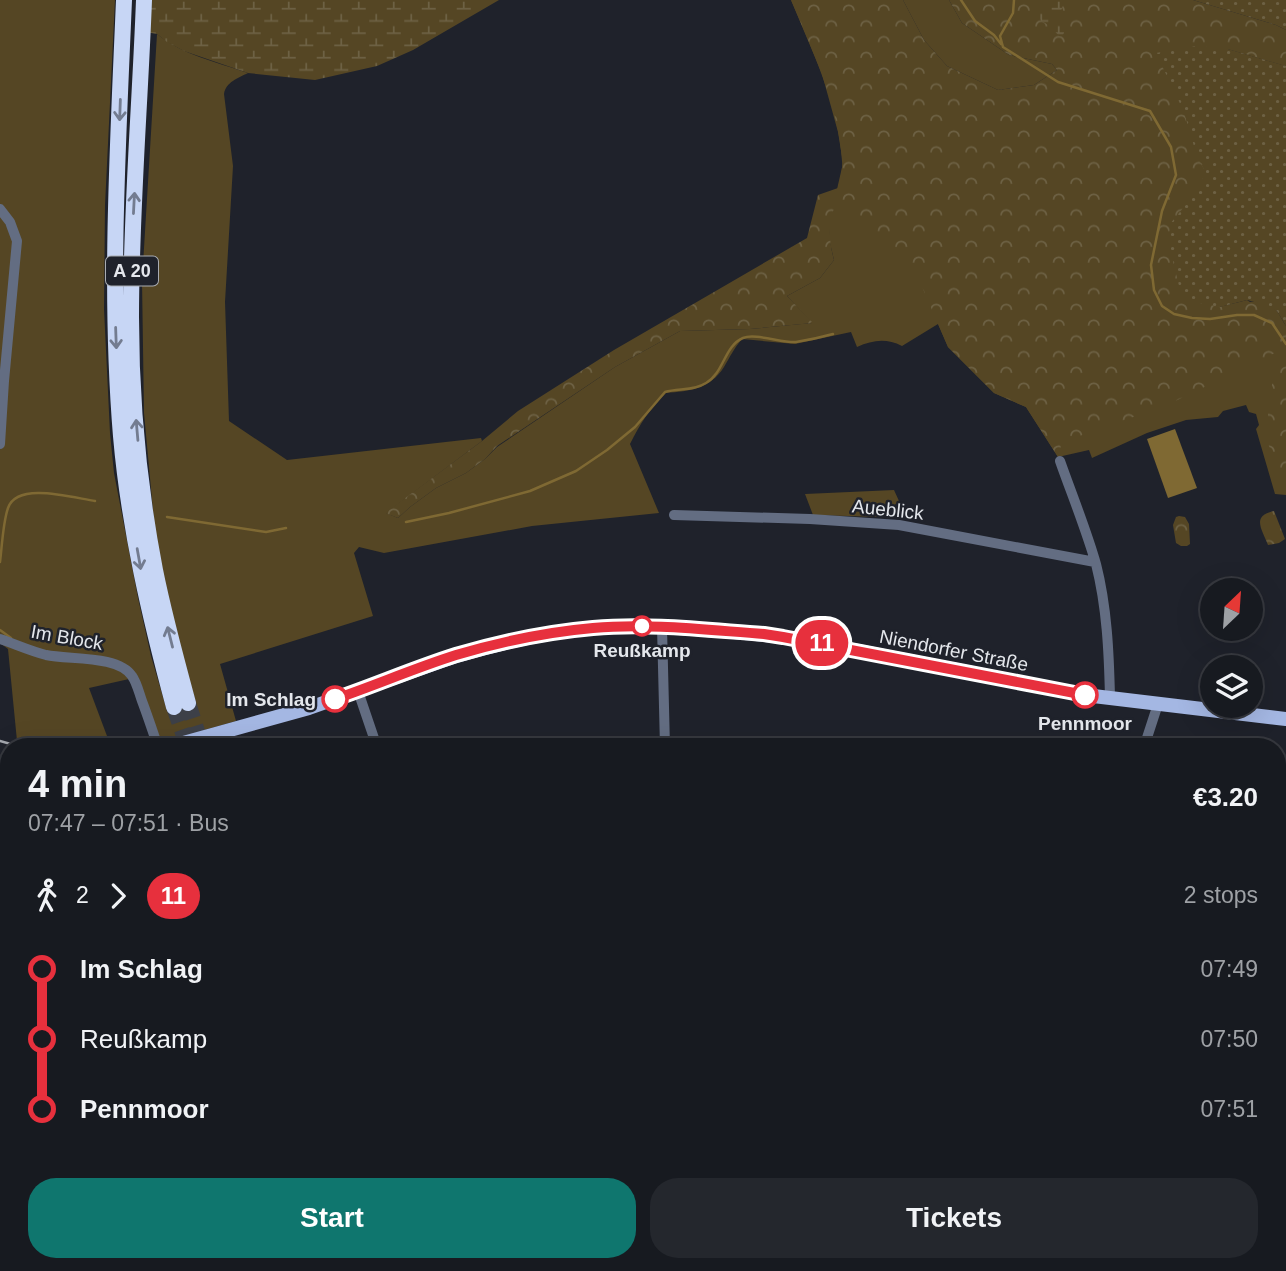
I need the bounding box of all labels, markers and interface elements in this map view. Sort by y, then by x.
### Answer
one-way arrow [113,98,127,121]
one-way arrow [127,192,140,215]
road number: A 20 [106,256,158,286]
one-way arrow [109,326,123,349]
one-way arrow [130,420,143,442]
street label: Aueblick [851,495,925,524]
one-way arrow [133,547,146,570]
north arrow [1200,578,1264,640]
map controls [1200,578,1263,718]
marker: Reußkamp [632,616,652,636]
line badge: 11 [790,620,854,666]
street label: Im Block [29,621,105,654]
one-way arrow [163,626,176,649]
street label: Niendorfer Straße [878,626,1030,675]
text: 11 [809,629,835,656]
place label: Reußkamp [593,640,691,661]
button: layers [1200,655,1263,718]
marker: Pennmoor [1072,682,1098,708]
marker: Im Schlag [322,686,348,712]
place label: Im Schlag [226,689,316,710]
place label: Pennmoor [1038,713,1133,734]
text: 4 min [28,763,127,805]
text: €3.20 [1193,782,1258,812]
text: 07:47 – 07:51 · Bus [28,810,229,836]
icon: walk [28,877,66,915]
icon: forward [99,877,137,915]
text: 2 [76,882,89,908]
text: 11 [161,882,186,909]
text: 2 stops [1184,882,1258,908]
text: Im Schlag [80,954,203,984]
text: 07:49 [1200,956,1258,982]
text: Reußkamp [80,1024,207,1054]
text: 07:50 [1200,1026,1258,1052]
text: Pennmoor [80,1094,209,1124]
text: 07:51 [1200,1096,1258,1122]
button: Start [28,1178,636,1258]
button: Tickets [650,1178,1258,1258]

